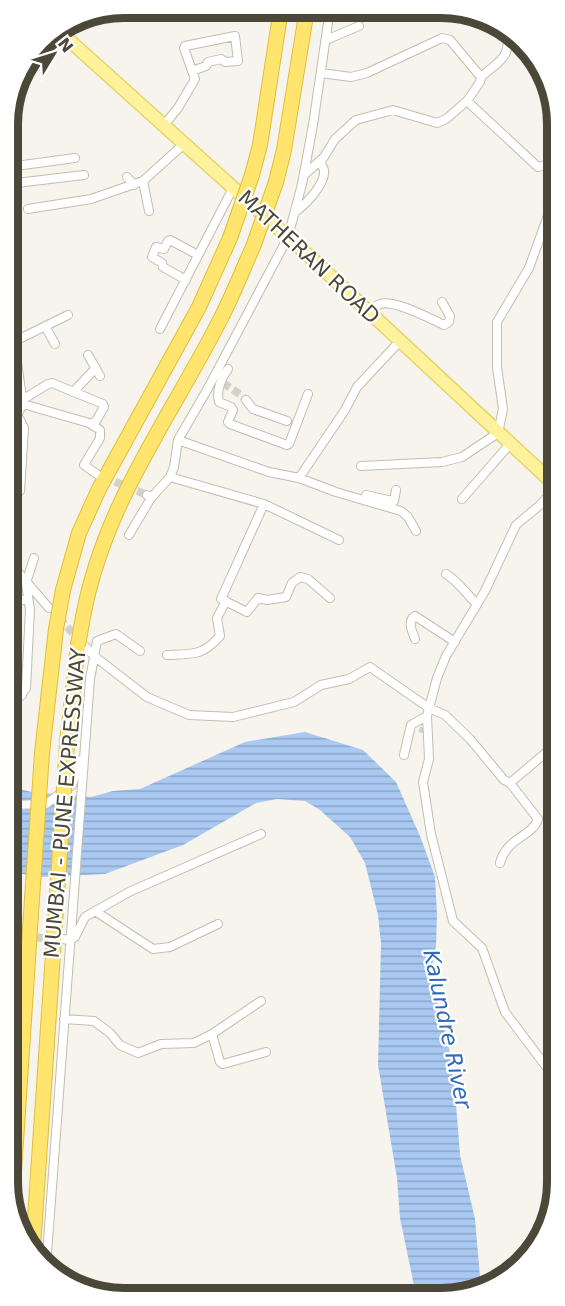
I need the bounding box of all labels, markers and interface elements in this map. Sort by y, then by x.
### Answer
north arrow [24,24,84,84]
text: N [54,34,77,56]
street label: MATHERAN ROAD [233,185,385,329]
street label: MUMBAI - PUNE EXPRESSWAY [39,647,91,959]
water label: Kalundre River [418,947,477,1113]

